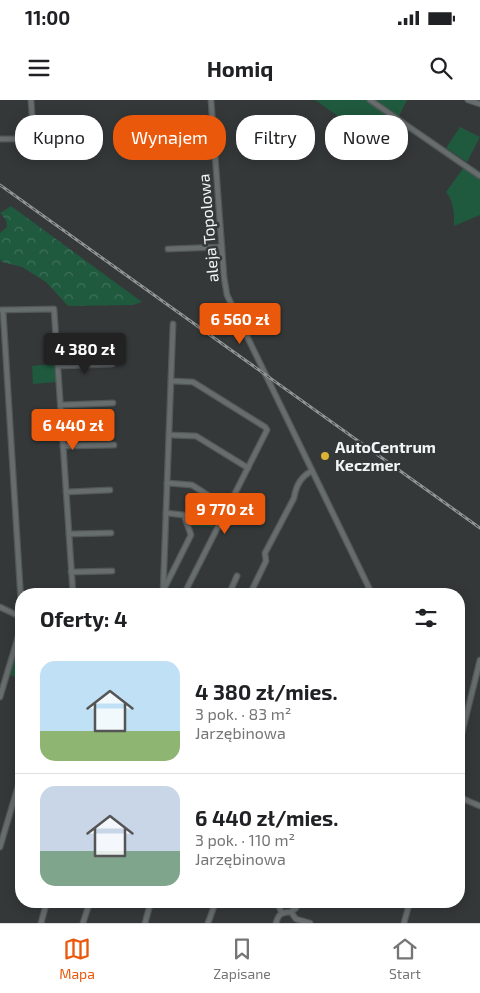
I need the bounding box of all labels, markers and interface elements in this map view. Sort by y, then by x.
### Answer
text: 11:00 [25,6,70,29]
icon: menu [25,54,53,82]
icon: search [427,54,455,82]
text: Homiq [207,55,273,81]
chip: Kupno [15,115,103,160]
chip: Wynajem [113,115,226,160]
chip: Filtry [236,115,315,160]
chip: Nowe [325,115,408,160]
street label: aleja Topolowa [193,173,223,283]
pin: 6 560 zł [188,302,292,345]
text: 6 560 zł [211,309,269,328]
pin: 4 380 zł [33,332,137,375]
text: 4 380 zł [55,339,115,358]
pin: 6 440 zł [21,408,125,451]
text: 6 440 zł [43,415,104,434]
place label: AutoCentrum Keczmer [335,437,436,474]
marker: AutoCentrum Keczmer [319,450,331,462]
pin: 9 770 zł [173,492,277,535]
text: 9 770 zł [196,499,254,518]
icon: filters [412,604,440,632]
text: Oferty: 4 [40,606,127,631]
text: 4 380 zł/mies. [195,679,338,704]
icon: home [80,681,140,741]
text: 3 pok. · 83 m² [195,704,291,723]
text: Jarzębinowa [195,723,286,742]
text: 6 440 zł/mies. [195,805,338,830]
icon: home [80,806,140,866]
text: 3 pok. · 110 m² [195,830,295,849]
text: Jarzębinowa [195,849,286,868]
tab: Mapa [59,935,95,982]
tab: Zapisane [213,935,271,982]
tab: Start [389,935,421,982]

